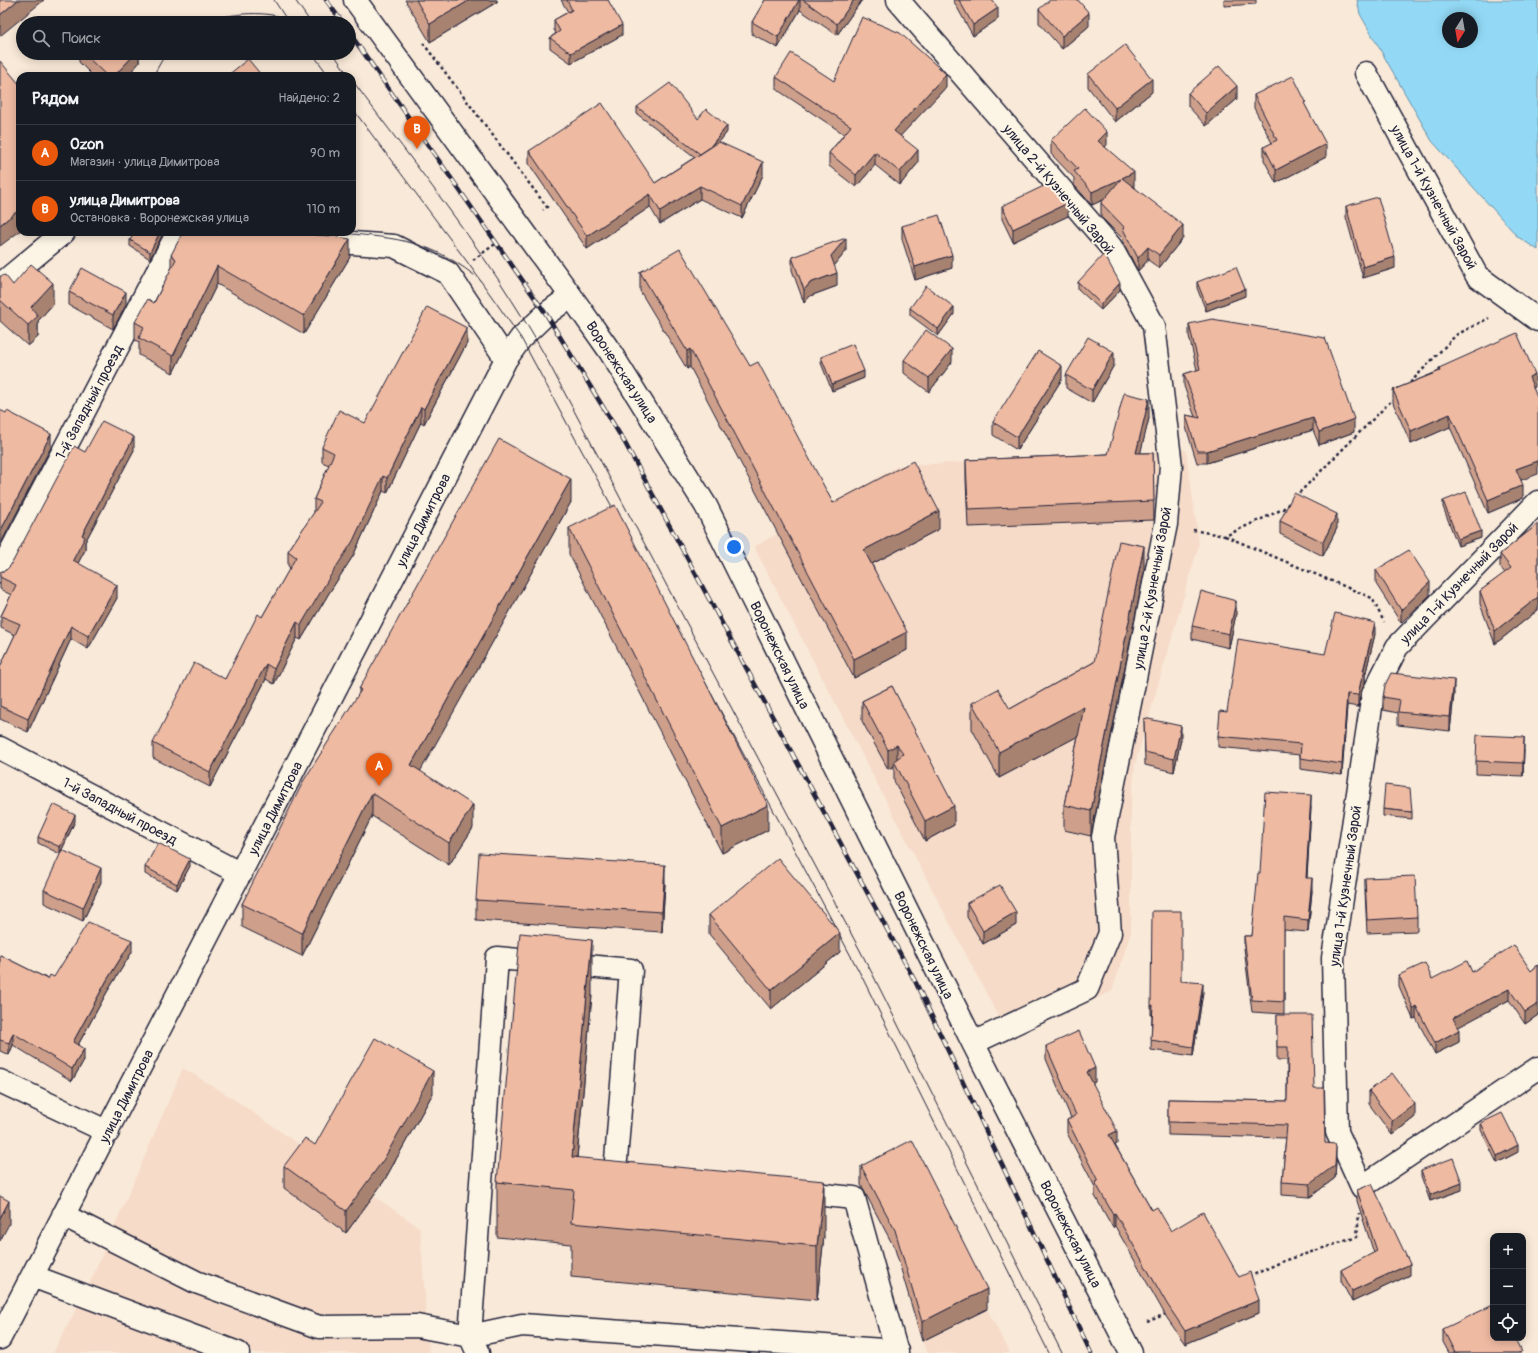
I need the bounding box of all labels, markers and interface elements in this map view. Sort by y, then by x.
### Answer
north arrow [1442,12,1478,48]
search box [16,16,356,60]
icon: search [30,27,52,49]
text: Поиск [62,29,101,48]
text: Рядом [32,88,79,109]
text: Найдено: 2 [278,90,340,106]
pin: B [404,116,430,149]
street label: улица 2-й Кузнечный Зарой [999,120,1118,258]
street label: улица 1-й Кузнечный Зарой [1386,121,1480,272]
text: Ozon [70,135,104,154]
text: A [41,145,49,161]
text: 90 m [310,145,340,161]
text: Магазин · улица Димитрова [70,154,219,170]
text: улица Димитрова [70,191,180,210]
text: B [41,201,49,217]
text: 110 m [307,201,340,217]
text: Остановка · Воронежская улица [70,210,249,226]
street label: Воронежская улица [582,318,661,426]
street label: 1-й Западный проезд [52,342,127,462]
street label: улица Димитрова [392,471,454,571]
street label: улица 2-й Кузнечный Зарой [1130,506,1175,672]
street label: улица 1-й Кузнечный Зарой [1396,519,1522,648]
your location [724,537,744,557]
street label: Воронежская улица [746,599,813,712]
pin: A [366,753,392,786]
street label: улица Димитрова [244,759,306,859]
street label: 1-й Западный проезд [60,774,180,849]
street label: улица 1-й Кузнечный Зарой [1326,805,1365,969]
street label: Воронежская улица [890,889,957,1002]
street label: улица Димитрова [95,1047,157,1147]
street label: Воронежская улица [1036,1178,1105,1291]
map controls [1490,1233,1526,1341]
button: + [1490,1233,1526,1269]
button: − [1490,1269,1526,1305]
button: locate [1490,1305,1526,1341]

